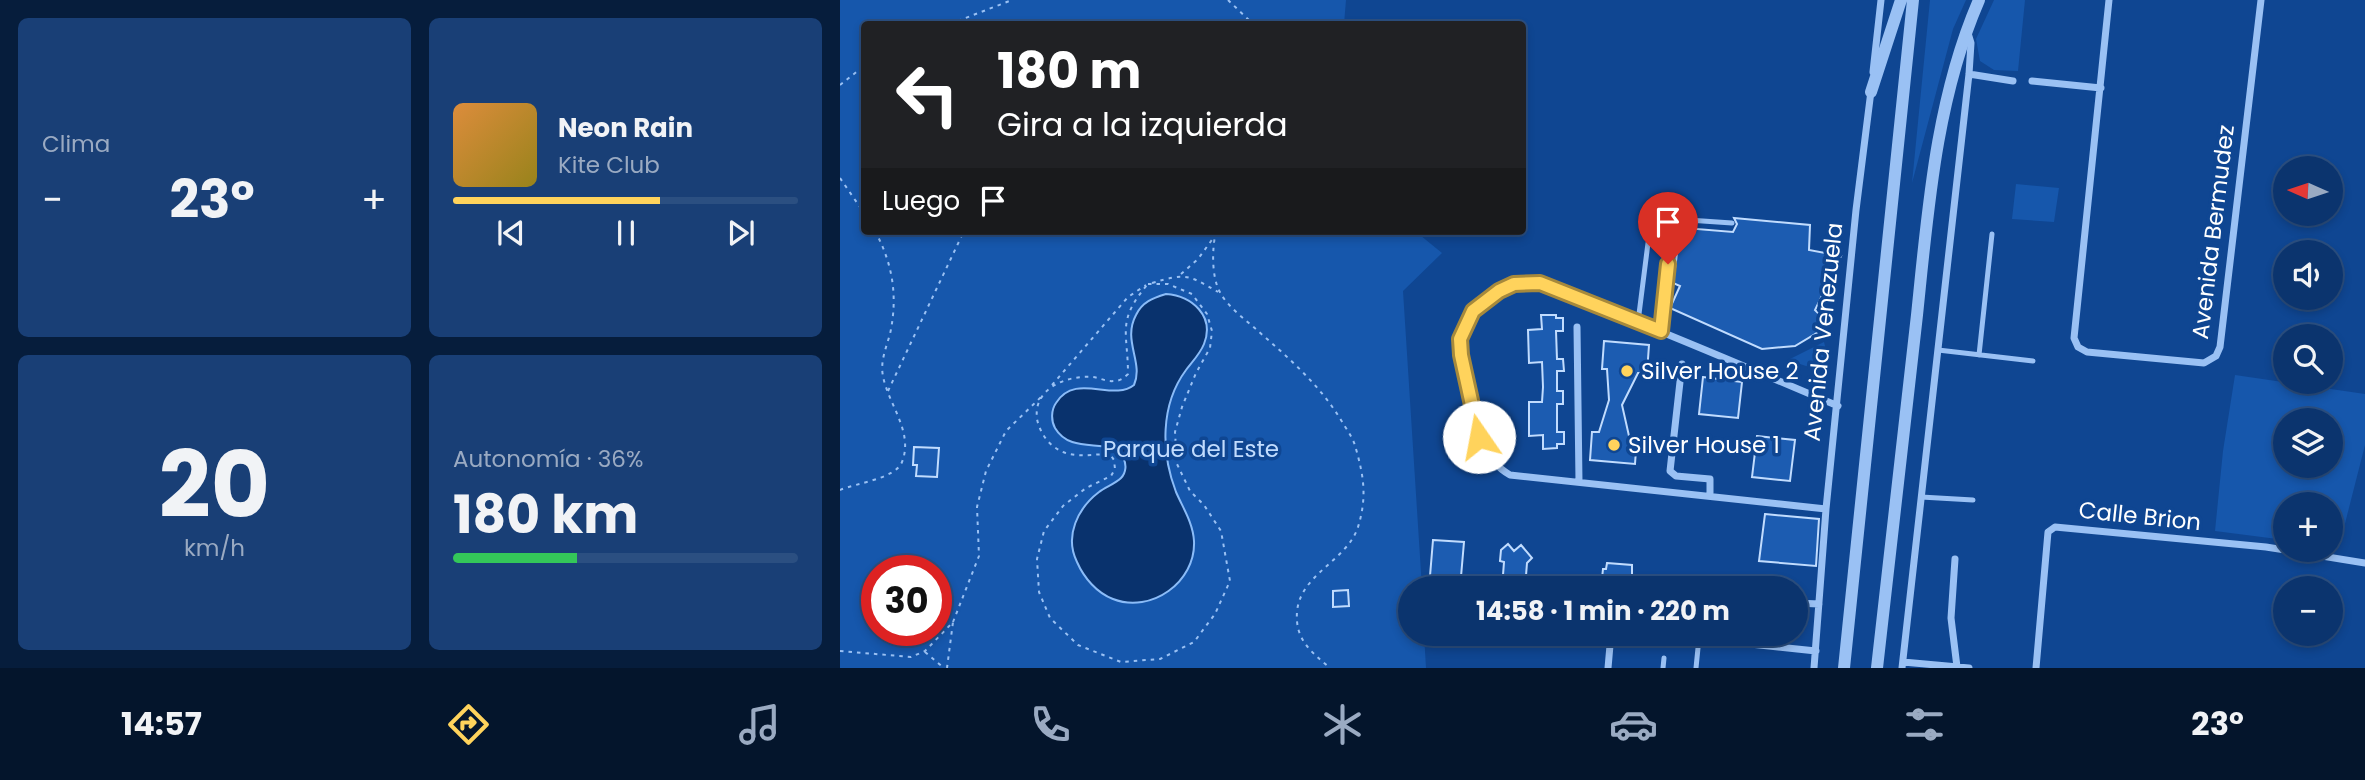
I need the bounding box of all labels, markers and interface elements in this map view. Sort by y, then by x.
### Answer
text: 180 m [997,37,1141,105]
icon: left [882,49,973,140]
text: Gira a la izquierda [997,102,1288,147]
text: Neon Rain [558,110,693,146]
street label: Avenida Bermudez [2184,123,2242,341]
text: Clima [42,128,110,160]
text: Kite Club [558,149,660,181]
north arrow [2273,156,2343,226]
map controls [2273,156,2343,646]
text: 23° [169,163,255,236]
text: − [42,173,63,226]
text: + [361,173,387,226]
icon: arrive [974,182,1012,220]
text: Luego [882,183,960,219]
pin [1638,192,1698,264]
icon: arrive [1649,203,1687,241]
icon: previous [492,214,530,252]
icon: pause [607,214,645,252]
icon: next [722,214,760,252]
street label: Avenida Venezuela [1796,221,1850,443]
button: sound [2273,240,2343,310]
button: search [2273,324,2343,394]
place label: Silver House 2 [1641,355,1799,387]
marker: Silver House 2 [1619,363,1635,379]
position arrow [1442,400,1516,474]
button: layers [2273,408,2343,478]
text: 20 [159,421,270,549]
place label: Silver House 1 [1628,429,1780,461]
park label: Parque del Este [1103,433,1279,465]
marker: Silver House 1 [1606,437,1622,453]
text: Autonomía · 36% [453,443,643,475]
text: 180 km [453,478,638,551]
button: + [2273,492,2343,562]
street label: Calle Brion [2077,494,2203,538]
text: km/h [184,532,245,564]
speed limit sign: 30 [861,555,952,646]
button: − [2273,576,2343,646]
text: 14:58 · 1 min · 220 m [1476,593,1730,629]
icon: directions [444,700,493,749]
icon: music [735,700,784,749]
icon: phone [1026,700,1075,749]
icon: climate [1318,700,1367,749]
icon: car [1609,700,1658,749]
icon: filters [1900,700,1949,749]
text: 14:57 [121,701,202,746]
text: 23° [2191,701,2244,746]

